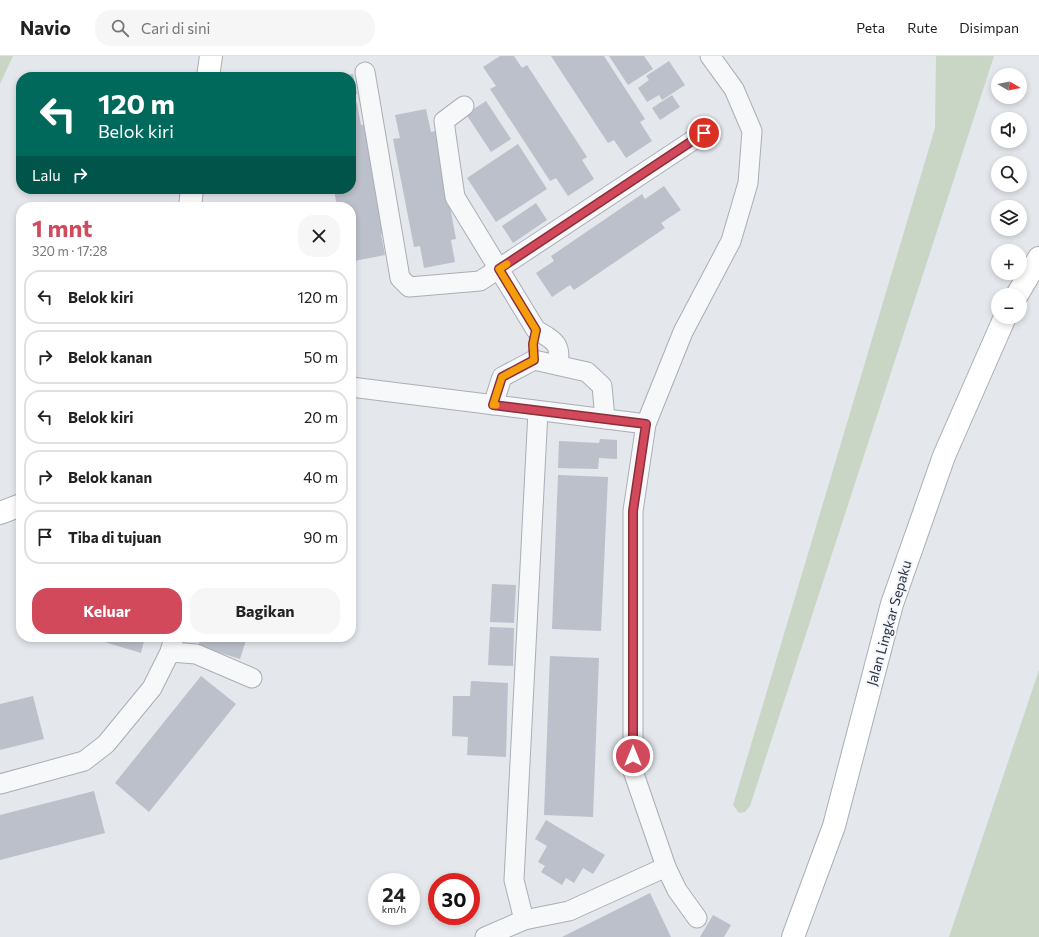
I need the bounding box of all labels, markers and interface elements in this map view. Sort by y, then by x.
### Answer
search box [95,10,375,46]
text: Navio [20,16,71,39]
icon: search [109,17,131,39]
text: Cari di sini [141,19,210,37]
text: Peta [856,19,885,36]
text: Rute [907,19,937,36]
text: Disimpan [959,19,1019,36]
north arrow [991,68,1027,104]
map controls [991,68,1027,324]
text: 120 m [98,86,175,120]
icon: left [32,88,84,140]
button: sound [991,112,1027,148]
pin [687,116,721,150]
text: Belok kiri [98,120,174,142]
icon: arrive [693,122,715,144]
button: search [991,156,1027,192]
icon: right [69,164,91,186]
text: Lalu [32,166,61,184]
button: layers [991,200,1027,236]
text: 1 mnt [32,213,92,242]
button: close [298,215,340,257]
text: 320 m · 17:28 [32,243,107,259]
button: + [991,244,1027,280]
icon: left [34,286,56,308]
text: Belok kiri [68,288,134,306]
text: 120 m [298,288,338,306]
button: − [991,288,1027,324]
icon: right [34,346,56,368]
text: Belok kanan [68,348,152,366]
text: 50 m [304,348,338,366]
icon: left [34,406,56,428]
text: Belok kiri [68,408,134,426]
text: 20 m [304,408,338,426]
icon: right [34,466,56,488]
text: Belok kanan [68,468,152,486]
text: 40 m [303,468,338,486]
icon: arrive [34,526,56,548]
text: Tiba di tujuan [68,528,162,546]
text: 90 m [303,528,338,546]
street label: Jalan Lingkar Sepaku [862,558,915,688]
button: Keluar [32,588,182,634]
button: Bagikan [190,588,340,634]
position arrow [612,735,654,777]
speed limit sign: 30 [428,873,480,925]
text: 24 [382,882,406,906]
text: km/h [382,903,406,915]

